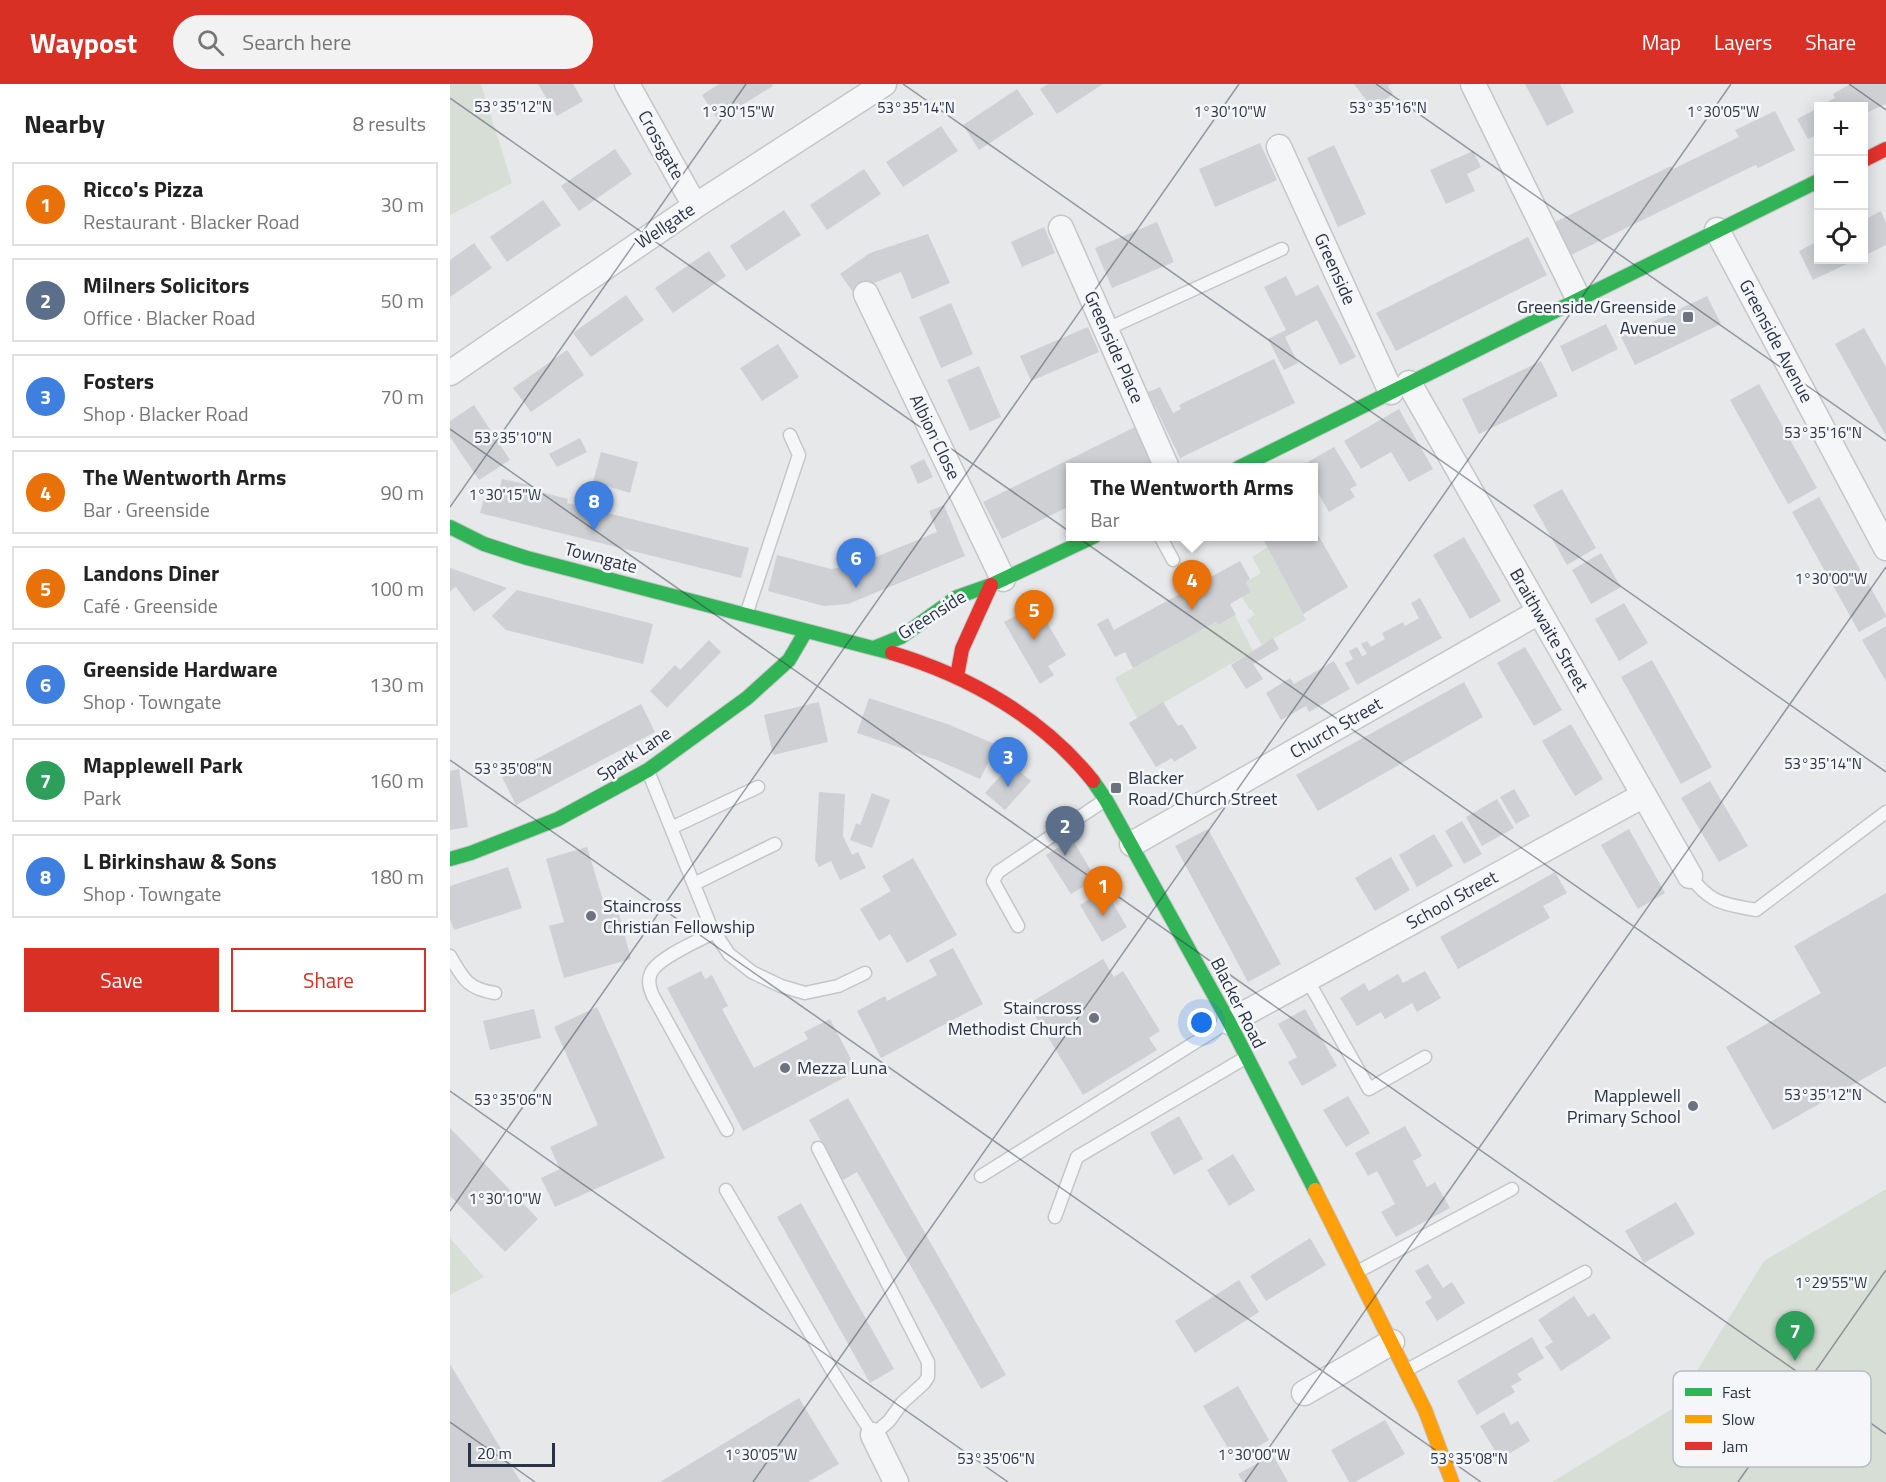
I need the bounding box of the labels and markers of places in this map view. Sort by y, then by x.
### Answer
place label: Greenside/Greenside Avenue [1517,293,1676,341]
marker: Greenside/Greenside Avenue [1681,310,1695,324]
pin: 8 [574,482,614,531]
pin: 6 [836,538,876,588]
pin: 4 [1172,560,1212,610]
pin: 5 [1014,590,1054,640]
pin: 3 [988,738,1028,787]
place label: Blacker Road/Church Street [1128,764,1278,812]
marker: Blacker Road/Church Street [1109,781,1123,795]
pin: 2 [1046,806,1084,856]
pin: 1 [1084,866,1122,916]
place label: Staincross Christian Fellowship [603,892,755,940]
marker: Staincross Christian Fellowship [584,909,598,923]
place label: Staincross Methodist Church [948,994,1082,1042]
marker: Staincross Methodist Church [1087,1011,1101,1025]
place label: Mezza Luna [797,1054,887,1081]
marker: Mezza Luna [778,1061,792,1075]
place label: Mapplewell Primary School [1567,1082,1681,1130]
marker: Mapplewell Primary School [1686,1099,1700,1113]
pin: 7 [1776,1312,1814,1361]

